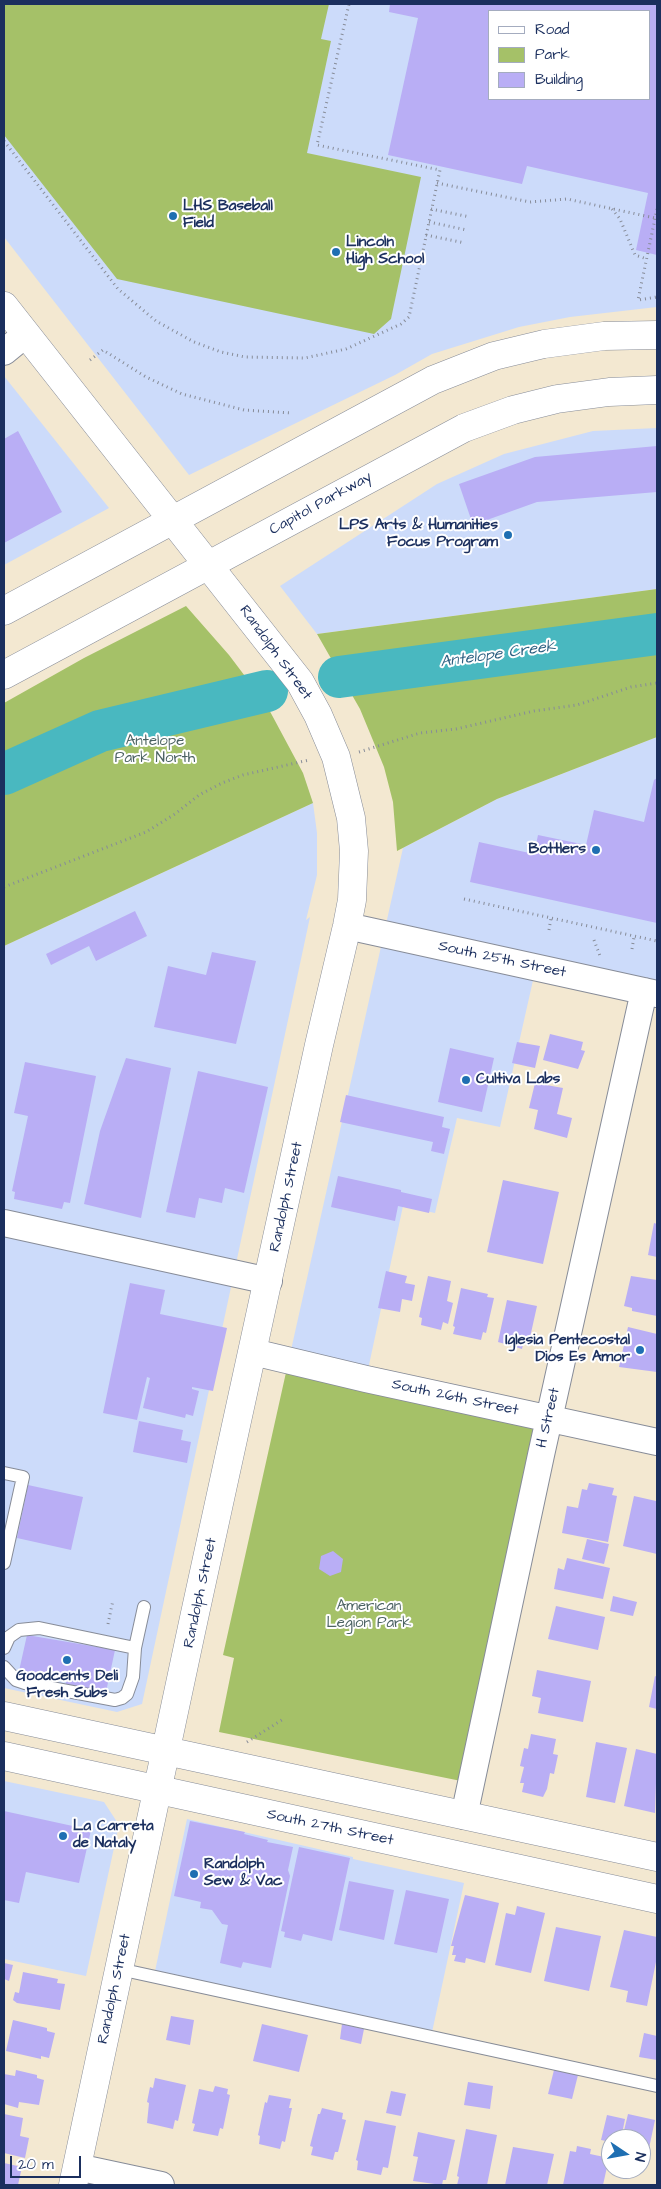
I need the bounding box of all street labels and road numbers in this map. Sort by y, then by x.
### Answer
street label: Capitol Parkway [267,468,375,540]
street label: Randolph Street [235,602,315,704]
street label: South 25th Street [436,938,568,982]
street label: Randolph Street [267,1140,307,1254]
street label: South 26th Street [390,1376,520,1420]
street label: H Street [533,1386,565,1450]
street label: Randolph Street [181,1536,221,1650]
street label: South 27th Street [265,1806,395,1850]
street label: Randolph Street [95,1932,135,2046]

